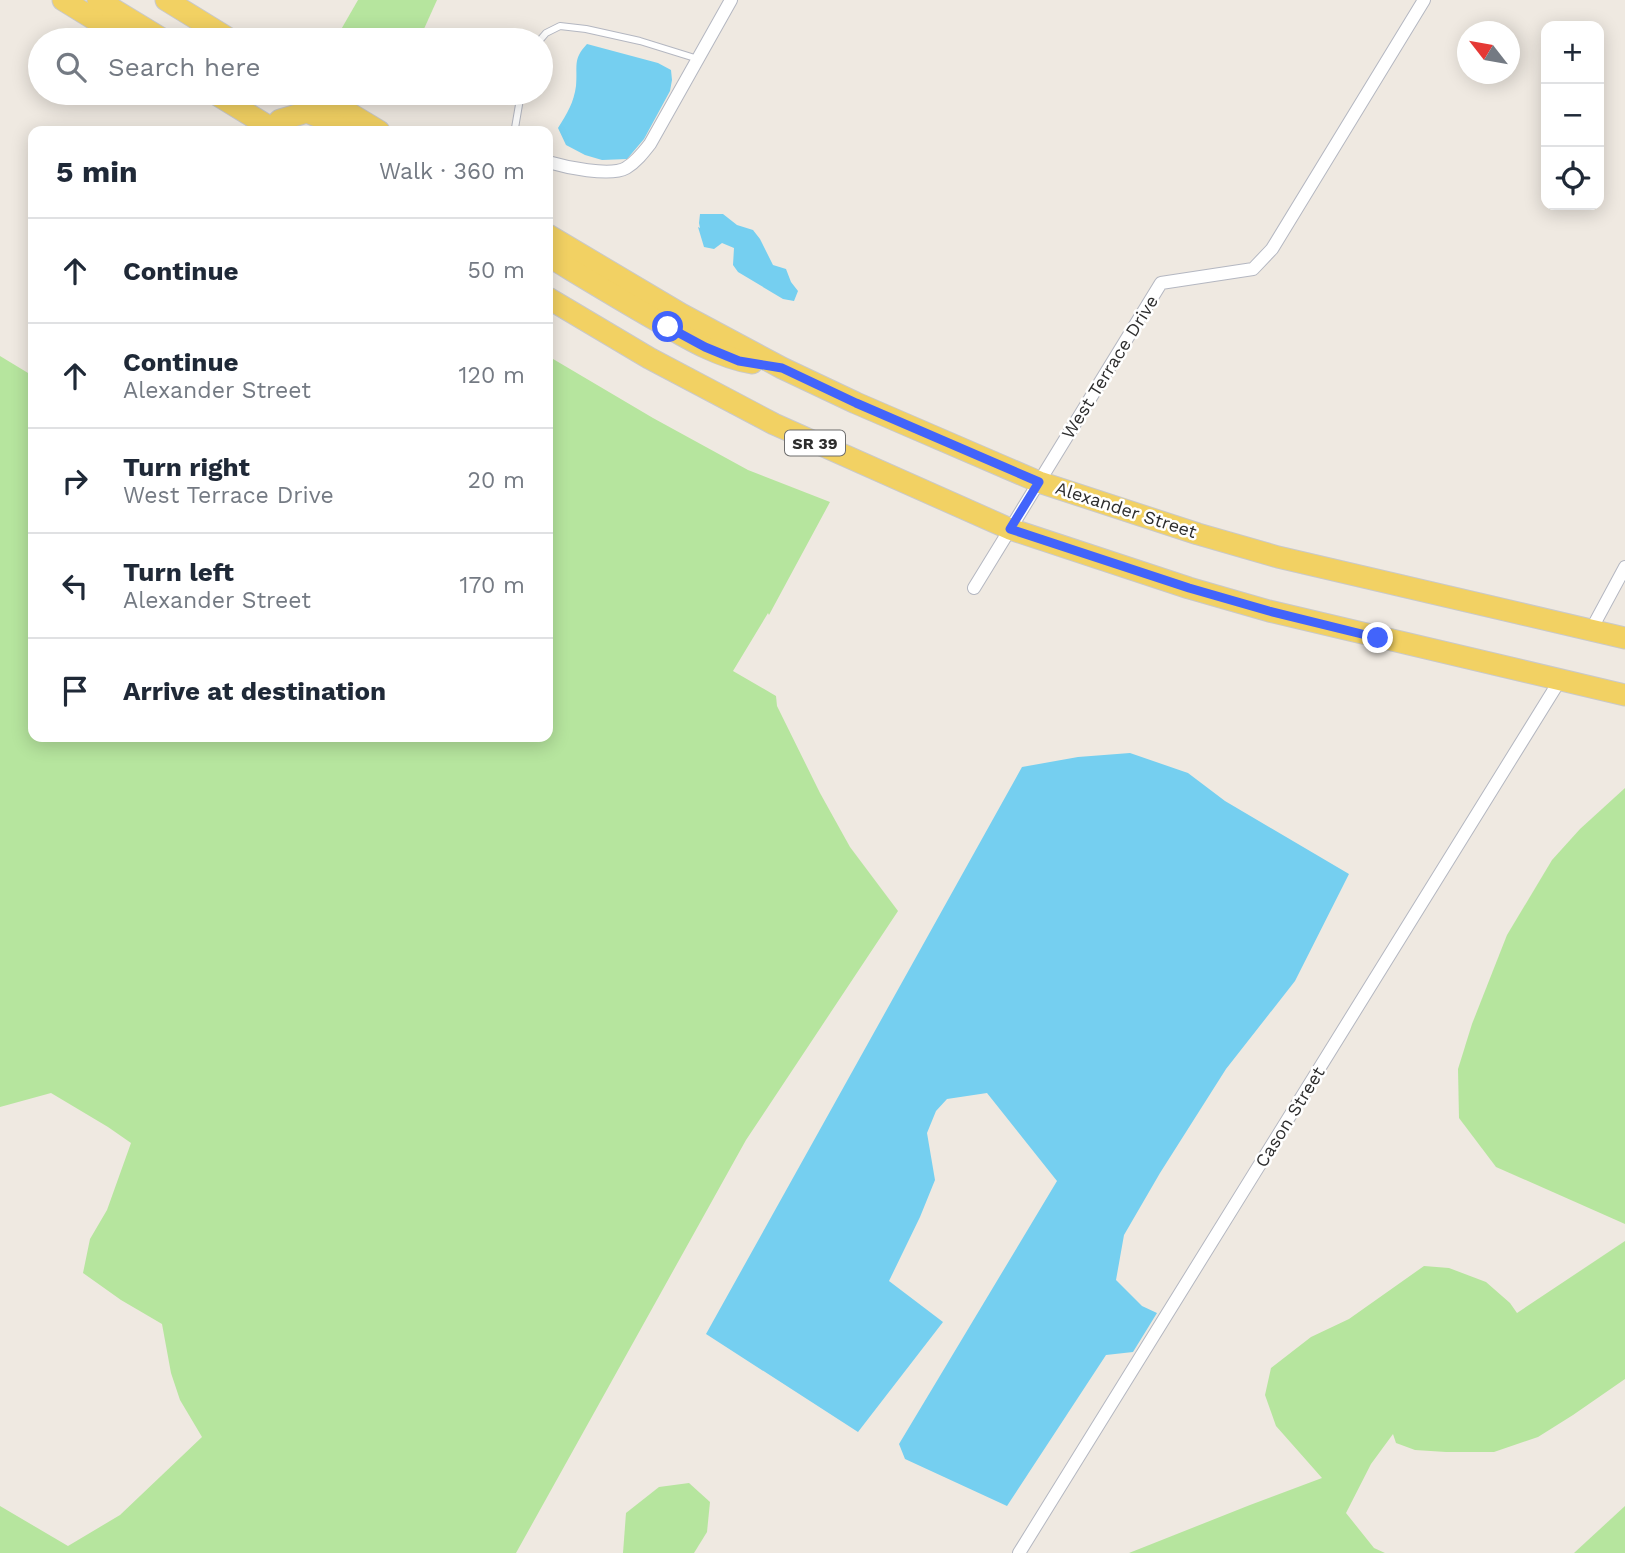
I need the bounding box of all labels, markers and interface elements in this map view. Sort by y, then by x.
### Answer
north arrow [1457,21,1520,84]
map controls [1541,21,1604,210]
button: + [1541,21,1604,84]
search box [28,28,553,105]
icon: search [52,48,90,86]
text: Search here [108,52,260,82]
button: − [1541,84,1604,147]
button: locate [1541,147,1604,210]
text: 5 min [56,154,138,189]
text: Walk · 360 m [379,158,525,185]
icon: ahead [56,252,94,290]
text: Continue [123,256,239,286]
text: 50 m [468,257,525,284]
street label: West Terrace Drive [1057,291,1162,442]
route start [652,311,683,342]
text: Continue [123,347,239,377]
icon: ahead [56,357,94,395]
text: 120 m [459,362,525,389]
text: Alexander Street [123,377,311,404]
road number: SR 39 [785,430,845,456]
text: Turn right [123,452,250,482]
icon: right [56,462,94,500]
text: 20 m [468,467,525,494]
street label: Alexander Street [1053,477,1200,542]
text: West Terrace Drive [123,482,334,509]
text: Turn left [123,557,234,587]
icon: left [56,567,94,605]
text: 170 m [460,572,525,599]
text: Alexander Street [123,587,311,614]
route end [1362,622,1393,653]
icon: arrive [56,672,94,710]
text: Arrive at destination [123,676,386,706]
street label: Cason Street [1250,1062,1329,1171]

